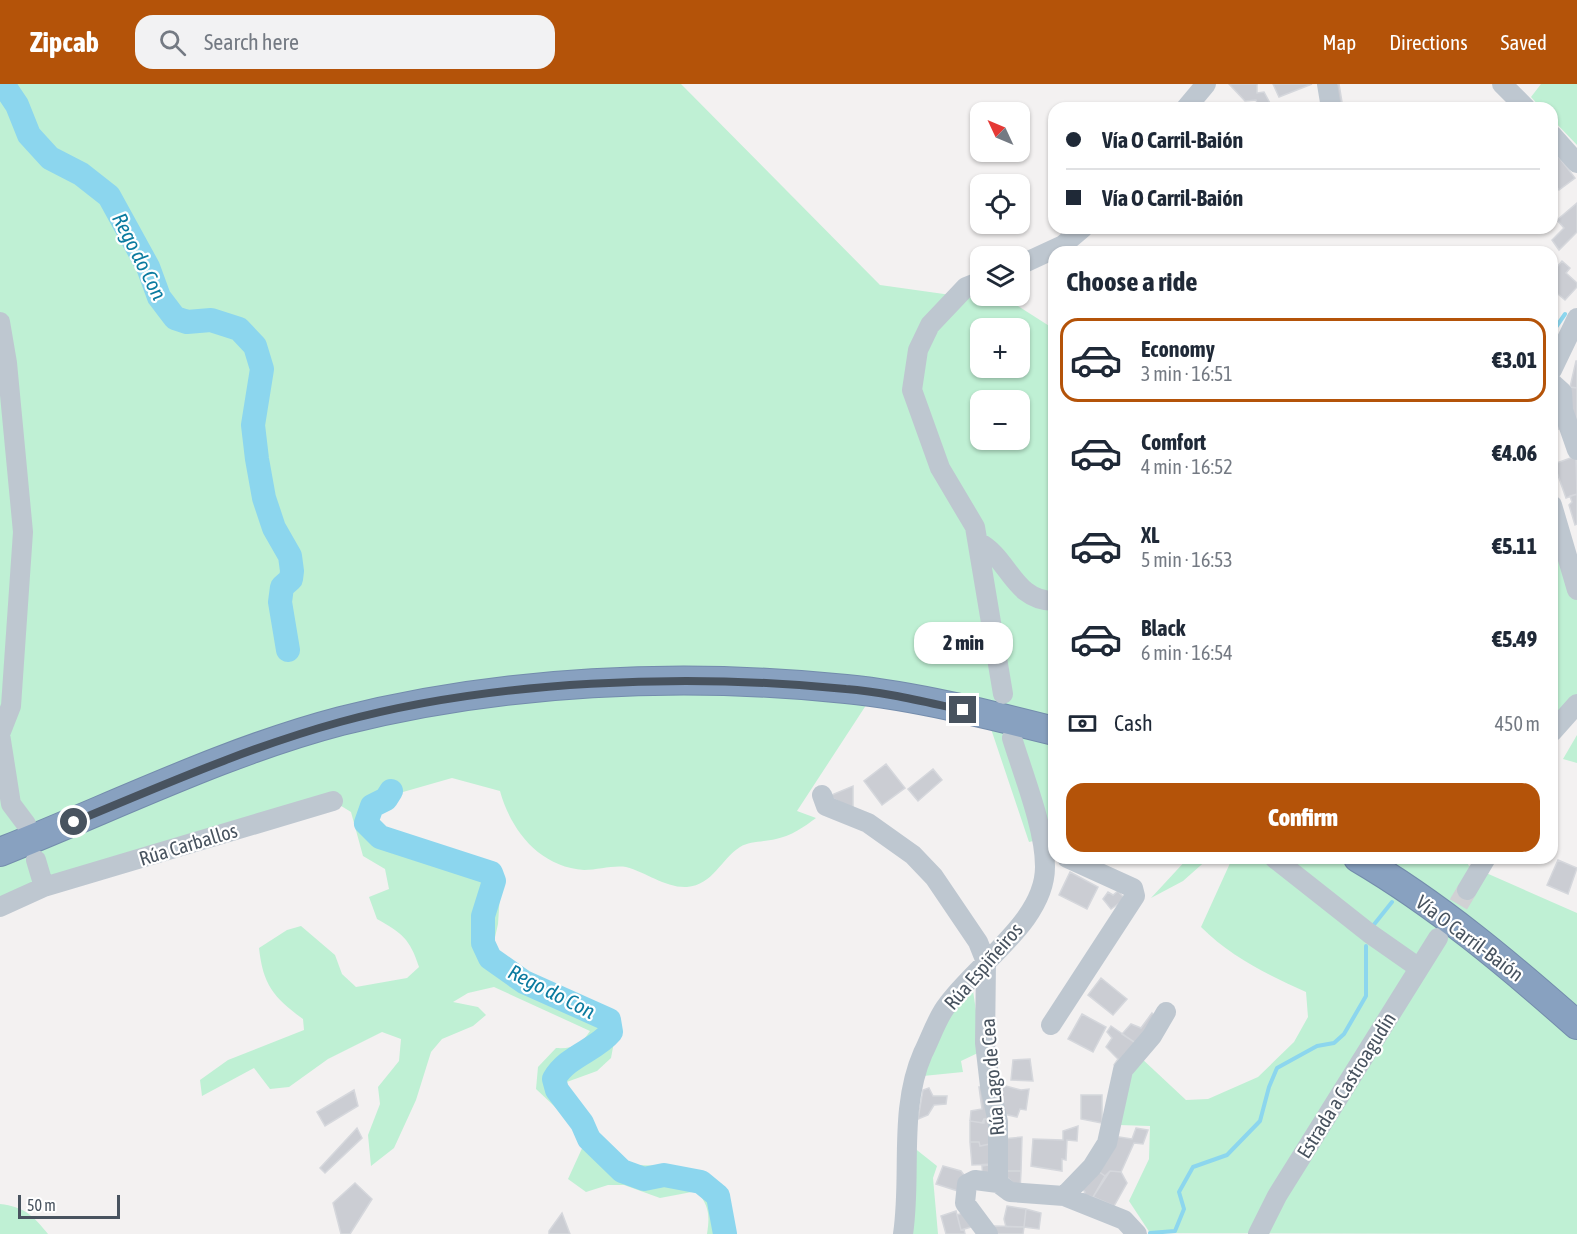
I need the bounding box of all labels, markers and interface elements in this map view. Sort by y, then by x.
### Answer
search box [135,15,555,69]
text: Zipcab [30,26,99,58]
icon: search [156,26,189,59]
text: Search here [204,29,299,55]
text: Map [1322,30,1356,54]
text: Directions [1389,30,1468,54]
text: Saved [1501,30,1547,54]
north arrow [970,102,1030,162]
map controls [970,102,1030,450]
text: Vía O Carril-Baión [1102,127,1243,153]
button: locate [970,174,1030,234]
text: Vía O Carril-Baión [1102,185,1243,211]
water label: Rego do Con [108,209,172,303]
button: layers [970,246,1030,306]
text: Choose a ride [1066,266,1198,297]
button: + [970,318,1030,378]
icon: car [1069,333,1123,387]
text: Economy [1141,336,1215,362]
text: €3.01 [1492,347,1537,373]
text: 3 min · 16:51 [1141,362,1233,385]
button: − [970,390,1030,450]
icon: car [1069,426,1123,480]
text: Comfort [1141,429,1206,455]
text: €4.06 [1492,440,1537,466]
text: 4 min · 16:52 [1141,455,1233,478]
icon: car [1069,519,1123,573]
text: XL [1141,522,1159,548]
text: €5.11 [1492,533,1537,559]
text: 5 min · 16:53 [1141,548,1233,571]
icon: car [1069,612,1123,666]
text: Black [1141,615,1185,641]
callout: 2 min [914,623,1012,665]
text: €5.49 [1492,626,1537,652]
text: 2 min [943,631,984,654]
text: 6 min · 16:54 [1141,641,1233,664]
route end [949,696,976,723]
icon: cash [1066,707,1099,740]
text: Cash [1114,710,1153,736]
text: 450 m [1495,712,1540,735]
button: Confirm [1066,783,1540,852]
route start [60,808,87,835]
street label: Rúa Carballos [136,818,240,870]
street label: Vía O Carril-Baión [1412,890,1528,986]
street label: Rúa Espiñeiros [939,918,1027,1014]
water label: Rego do Con [505,959,599,1023]
street label: Estrada a Castroagudín [1292,1008,1400,1162]
street label: Rúa Lago de Cea [975,1017,1009,1137]
scale bar [18,1192,120,1220]
text: 50 m [27,1196,56,1214]

